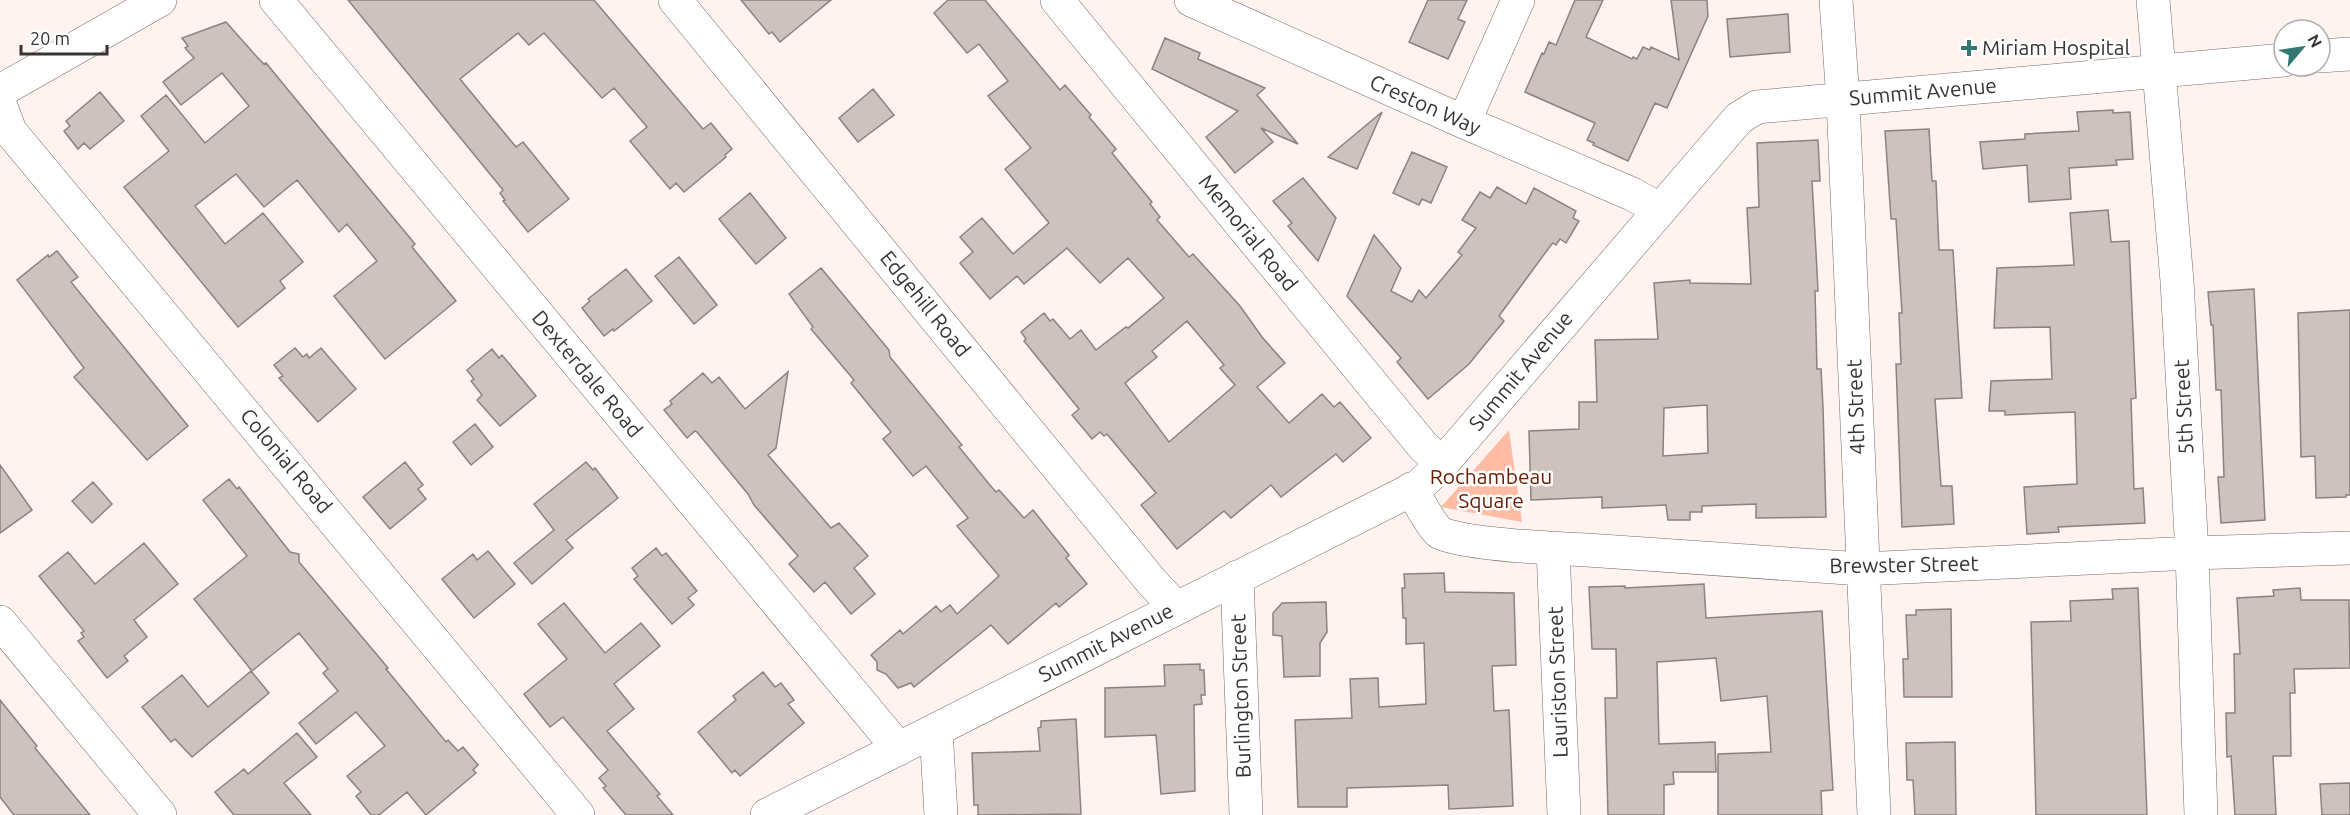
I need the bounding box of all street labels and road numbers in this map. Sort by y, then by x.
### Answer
street label: Creston Way [1366,69,1485,139]
street label: Summit Avenue [1848,73,1998,109]
street label: Memorial Road [1195,169,1303,295]
street label: Edgehill Road [876,246,976,361]
street label: Dexterdale Road [528,305,648,442]
street label: Summit Avenue [1463,306,1577,435]
street label: 4th Street [1841,359,1869,455]
street label: 5th Street [2169,359,2197,455]
street label: Colonial Road [236,403,338,518]
street label: Brewster Street [1829,551,1979,577]
street label: Summit Avenue [1034,598,1177,686]
street label: Lauriston Street [1542,606,1572,758]
street label: Burlington Street [1225,614,1255,778]

